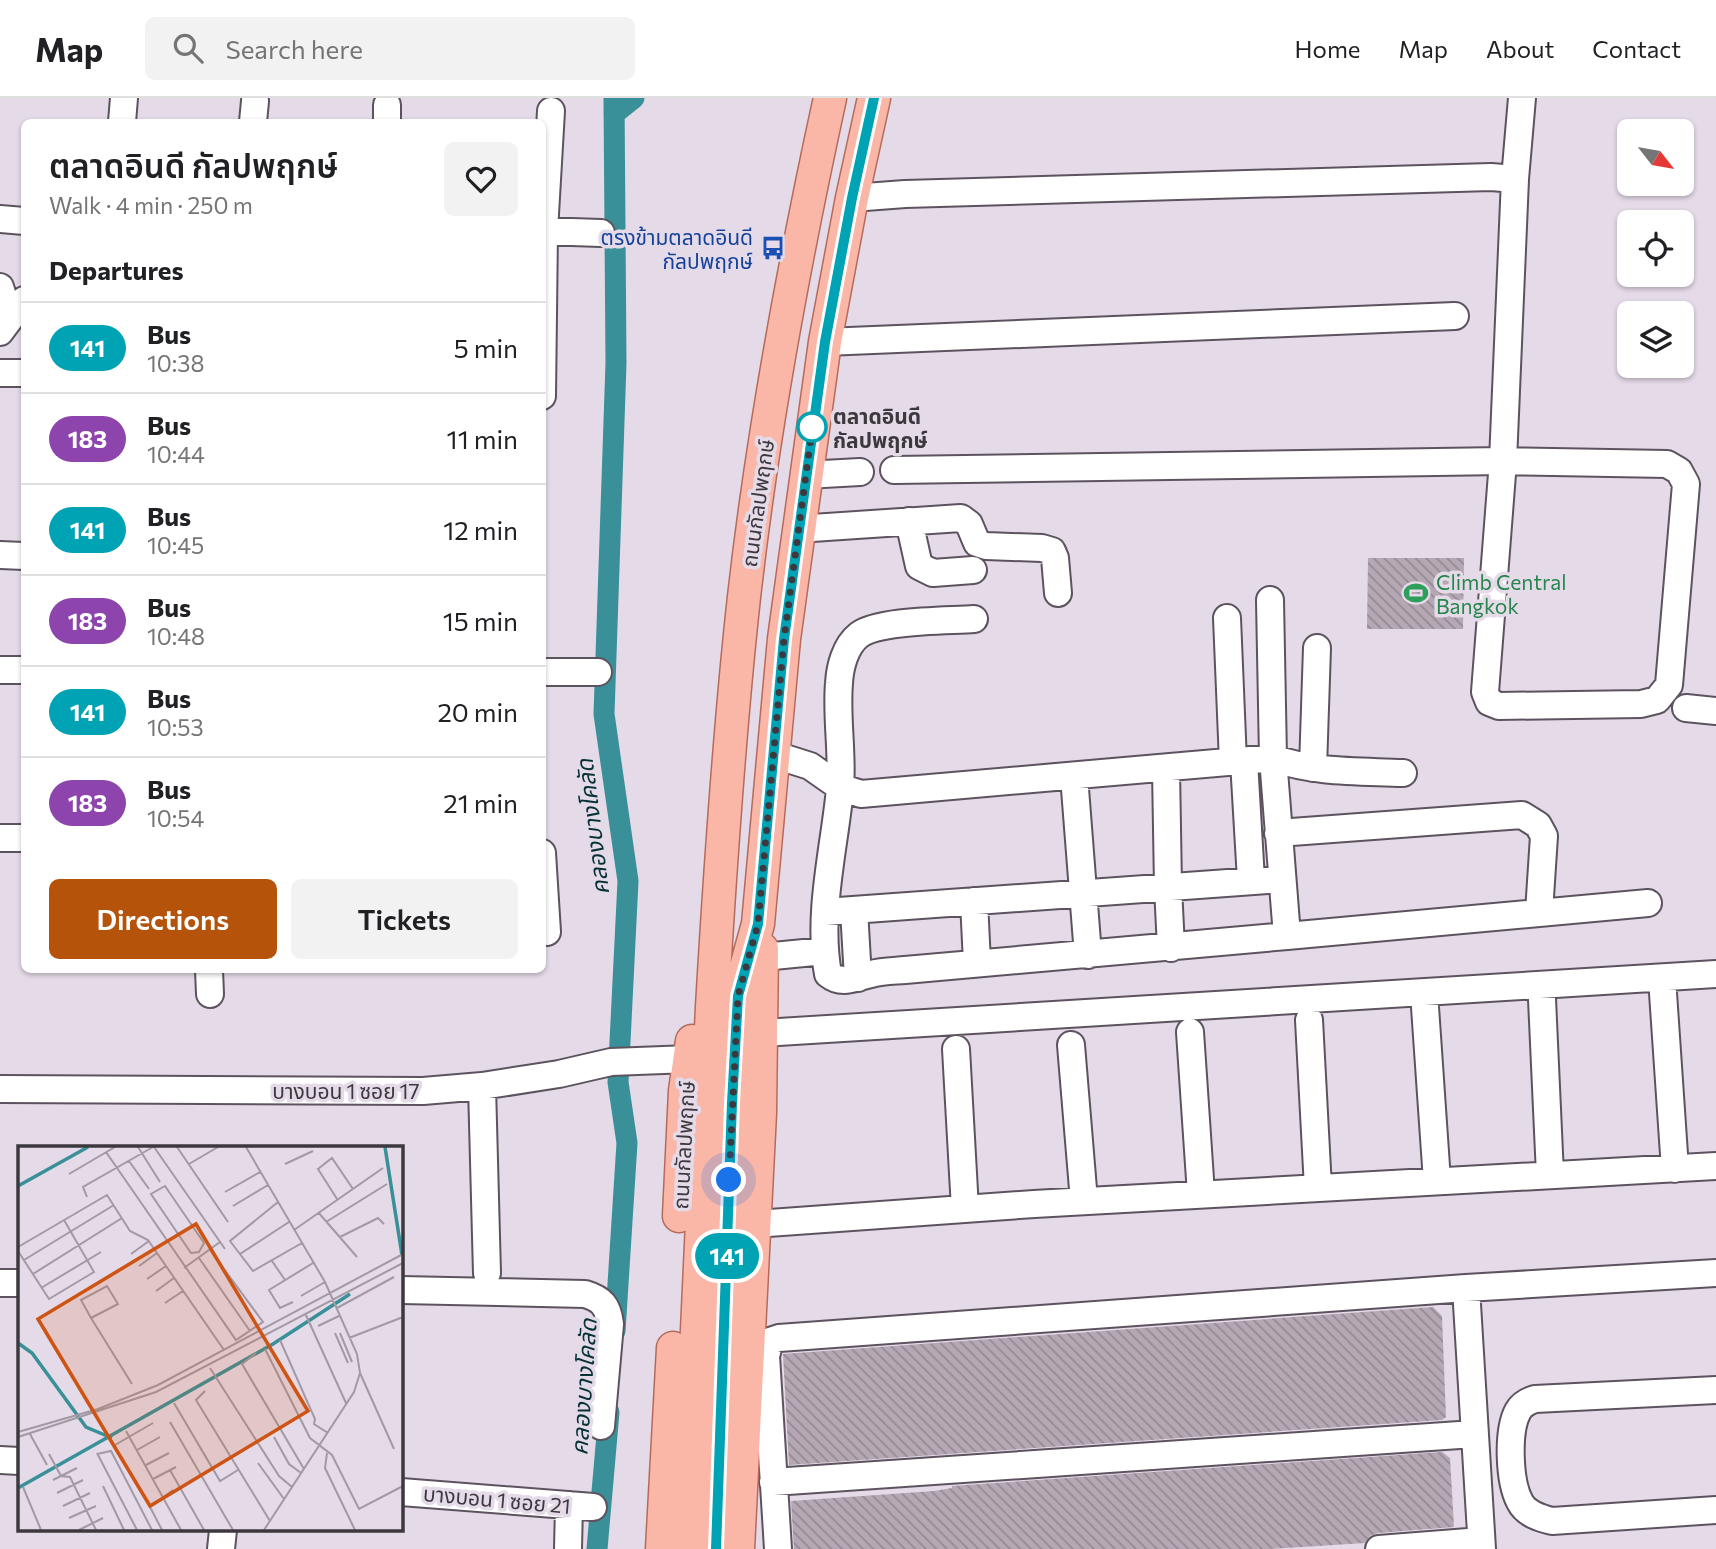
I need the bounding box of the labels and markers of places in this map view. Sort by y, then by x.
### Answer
place label: ตรงข้ามตลาดอินดี กัลปพฤกษ์ [601,224,753,273]
bus stop icon: ตรงข้ามตลาดอินดี กัลปพฤกษ์ [759,234,787,262]
place label: ตลาดอินดี กัลปพฤกษ์ [833,403,928,453]
marker: ตลาดอินดี กัลปพฤกษ์ [797,412,827,442]
place label: Climb Central Bangkok [1436,569,1566,618]
sports icon: Climb Central Bangkok [1402,579,1430,607]

